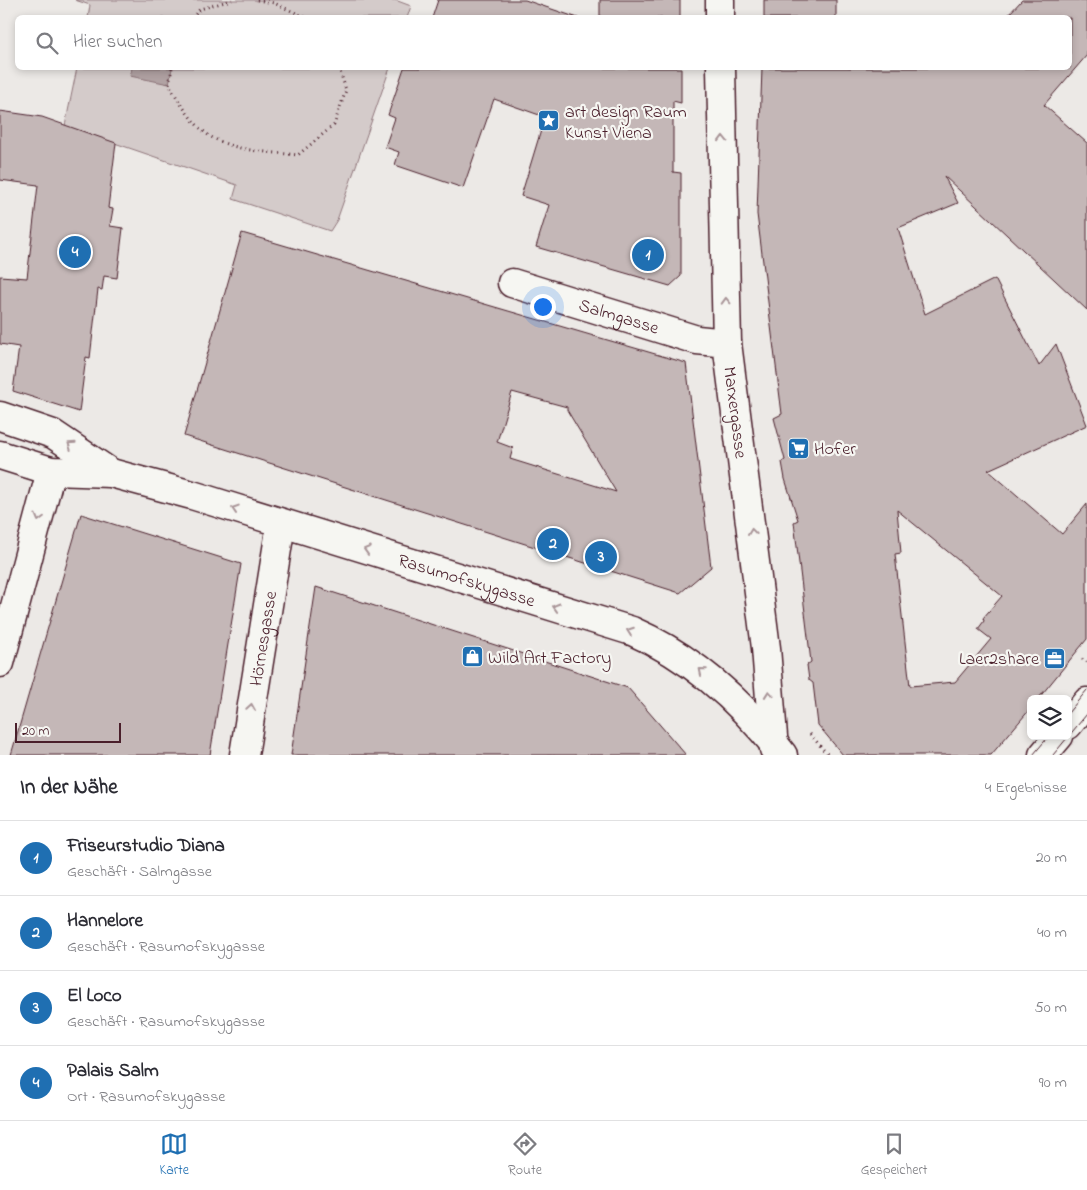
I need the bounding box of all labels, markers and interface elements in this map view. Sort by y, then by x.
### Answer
search box [15,15,1072,70]
icon: search [33,29,61,57]
text: Hier suchen [73,29,162,56]
place label: art design Raum Kunst Viena [565,100,687,147]
place icon: art design Raum Kunst Viena [537,109,561,133]
one-way arrow [717,135,728,143]
pin: 4 [59,233,91,271]
pin: 1 [632,236,664,274]
street label: Salmgasse [575,293,663,343]
your location [530,294,556,320]
one-way arrow [721,297,731,305]
street label: Marxergasse [715,365,753,461]
supermarket icon: Hofer [786,436,810,460]
place label: Hofer [814,437,856,463]
one-way arrow [67,442,76,451]
one-way arrow [231,504,239,514]
one-way arrow [34,514,44,522]
pin: 2 [537,525,569,563]
one-way arrow [747,528,757,537]
pin: 3 [585,538,617,576]
one-way arrow [364,545,372,555]
street label: Rasumofskygasse [394,548,539,616]
street label: Hörnesgasse [244,589,285,688]
one-way arrow [553,603,561,613]
one-way arrow [626,627,635,637]
shop icon: Wild Art Factory [460,645,484,669]
place label: Wild Art Factory [488,646,611,672]
office icon: Laer2share [1043,646,1067,670]
place label: Laer2share [959,647,1040,673]
one-way arrow [699,668,708,677]
one-way arrow [764,690,775,698]
map controls [1027,695,1072,740]
button: layers [1027,695,1072,740]
one-way arrow [246,703,256,711]
scale bar [15,720,121,743]
text: 20 m [22,721,49,742]
text: In der Nähe [20,773,118,803]
text: 4 Ergebnisse [985,776,1067,800]
text: Friseurstudio Diana [67,833,225,860]
text: 1 [33,846,39,870]
text: 20 m [1036,846,1067,870]
text: Geschäft · Salmgasse [67,860,212,884]
text: Hannelore [67,908,143,935]
text: 2 [32,921,40,945]
text: 40 m [1037,921,1067,945]
text: Geschäft · Rasumofskygasse [67,935,265,959]
text: El Loco [67,983,122,1010]
text: 3 [33,996,39,1020]
text: 50 m [1035,996,1067,1020]
text: Geschäft · Rasumofskygasse [67,1010,265,1034]
text: Palais Salm [67,1058,159,1085]
text: 4 [33,1071,39,1095]
text: 90 m [1039,1071,1067,1095]
text: Ort · Rasumofskygasse [67,1085,226,1109]
tab: Karte [159,1130,189,1181]
tab: Route [508,1130,542,1181]
tab: Gespeichert [861,1130,928,1181]

